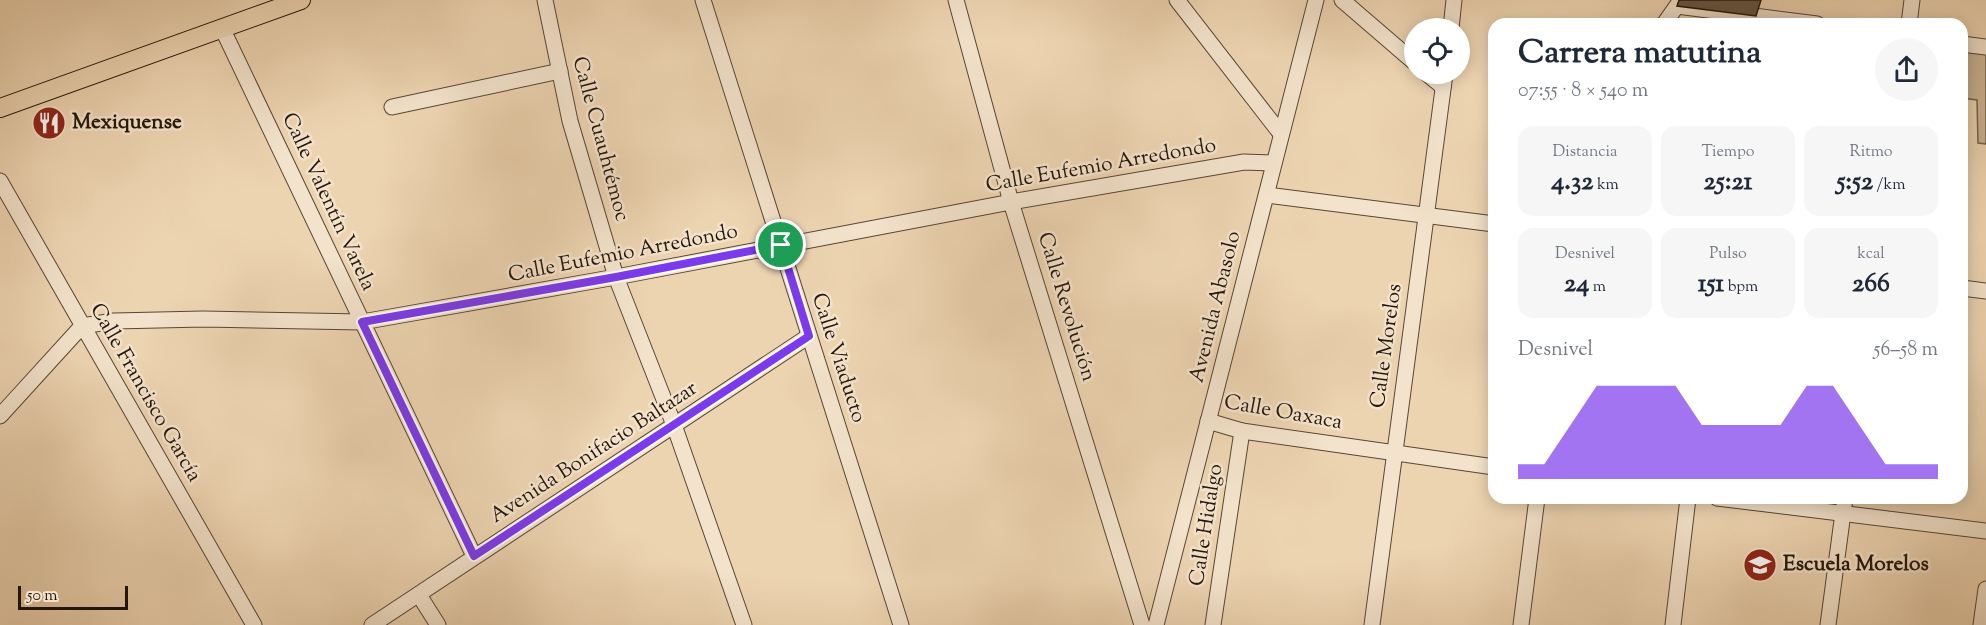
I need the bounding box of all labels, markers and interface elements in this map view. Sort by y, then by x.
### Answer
map controls [1404,18,1470,84]
button: locate [1404,18,1470,84]
text: Carrera matutina [1518,30,1761,78]
button: share [1875,38,1938,101]
street label: Calle Cuauhtémoc [564,53,636,225]
text: 07:55 · 8 × 540 m [1518,77,1648,106]
restaurant icon: Mexiquense [31,105,67,141]
place label: Mexiquense [72,108,182,138]
street label: Calle Valentín Varela [274,108,383,296]
street label: Calle Eufemio Arredondo [984,131,1218,201]
text: Distancia [1553,141,1617,164]
text: Tiempo [1701,141,1755,164]
text: Ritmo [1849,141,1893,164]
text: 4.32 [1551,164,1593,201]
text: 25:21 [1704,164,1752,201]
text: 5:52 [1836,164,1873,201]
text: km [1593,174,1619,197]
text: /km [1873,174,1906,197]
street label: Calle Eufemio Arredondo [506,217,740,291]
pin [755,219,806,270]
icon: arrive [764,228,797,261]
street label: Avenida Abasolo [1183,228,1249,386]
street label: Calle Revolución [1029,229,1103,385]
text: Desnivel [1555,243,1615,266]
text: Pulso [1709,243,1747,266]
text: kcal [1857,243,1885,266]
text: 24 [1564,266,1589,303]
text: 151 [1698,266,1724,303]
text: 266 [1852,266,1890,303]
text: m [1589,276,1606,299]
text: bpm [1724,276,1758,299]
street label: Calle Morelos [1363,282,1411,410]
street label: Calle Viaducto [803,289,873,427]
street label: Calle Francisco García [82,298,209,488]
text: Desnivel [1518,336,1593,365]
text: 56–58 m [1874,336,1938,365]
street label: Avenida Bonifacio Baltazar [484,374,704,531]
street label: Calle Oaxaca [1221,388,1345,438]
street label: Calle Hidalgo [1183,462,1231,588]
school or university icon: Escuela Morelos [1742,547,1778,583]
place label: Escuela Morelos [1783,550,1929,580]
scale bar [18,583,128,610]
text: 50 m [27,585,58,608]

